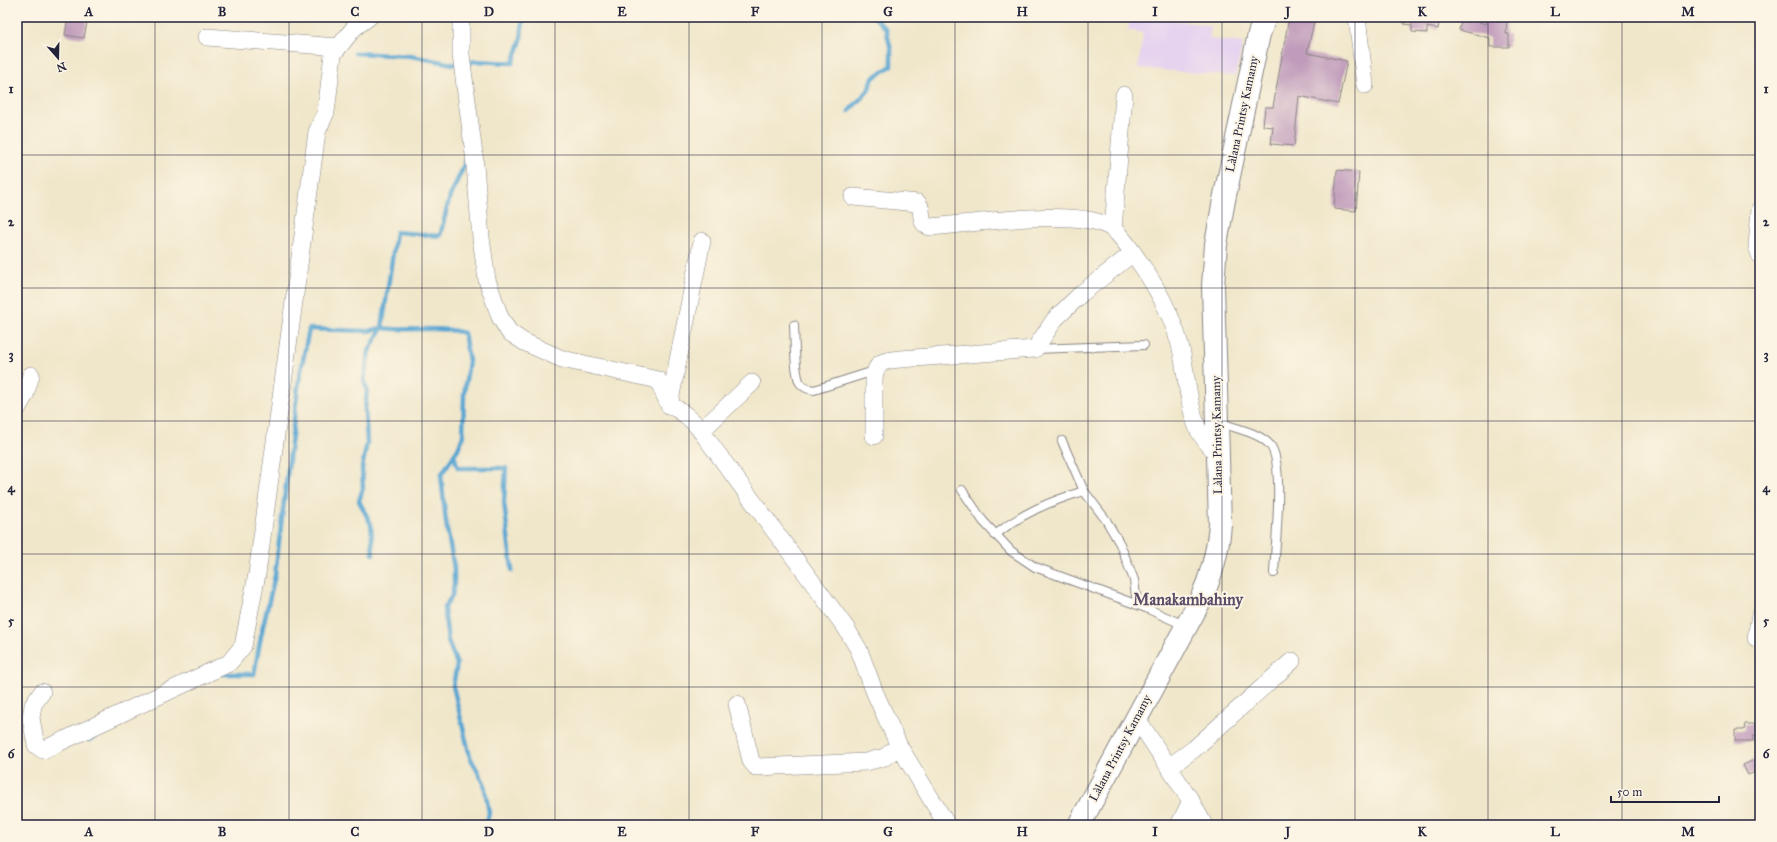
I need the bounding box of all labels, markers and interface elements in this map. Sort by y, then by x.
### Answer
text: A [84,4,94,20]
text: B [218,4,227,20]
text: C [351,4,360,20]
text: D [484,4,494,20]
text: E [617,4,627,20]
text: F [751,4,760,20]
text: G [883,4,893,20]
text: H [1016,4,1028,20]
text: I [1152,4,1158,20]
text: J [1283,4,1291,20]
text: K [1417,4,1427,20]
text: L [1550,4,1560,20]
text: M [1681,4,1695,20]
north arrow [38,38,78,78]
street label: Làlana Printsy Kamamy [1223,54,1261,173]
text: N [54,59,68,75]
text: 1 [8,81,14,97]
text: 1 [1763,81,1769,97]
text: 2 [8,214,15,230]
text: 2 [1763,214,1770,230]
text: 3 [8,347,14,363]
text: 3 [1763,347,1769,363]
street label: Làlana Printsy Kamamy [1209,375,1225,494]
text: 4 [7,480,15,496]
text: 4 [1762,480,1770,496]
district label: Manakambahiny [1133,590,1244,610]
text: 5 [8,613,15,629]
text: 5 [1763,613,1770,629]
street label: Làlana Printsy Kamamy [1086,692,1154,804]
text: 6 [8,746,16,762]
text: 6 [1763,746,1771,762]
scale bar [1611,778,1719,804]
text: 50 m [1617,785,1642,799]
text: A [84,824,94,840]
text: B [218,824,227,840]
text: C [351,824,360,840]
text: D [484,824,494,840]
text: E [617,824,627,840]
text: F [751,824,760,840]
text: G [883,824,893,840]
text: H [1016,824,1028,840]
text: I [1152,824,1158,840]
text: J [1283,824,1291,840]
text: K [1417,824,1427,840]
text: L [1550,824,1560,840]
text: M [1681,824,1695,840]

